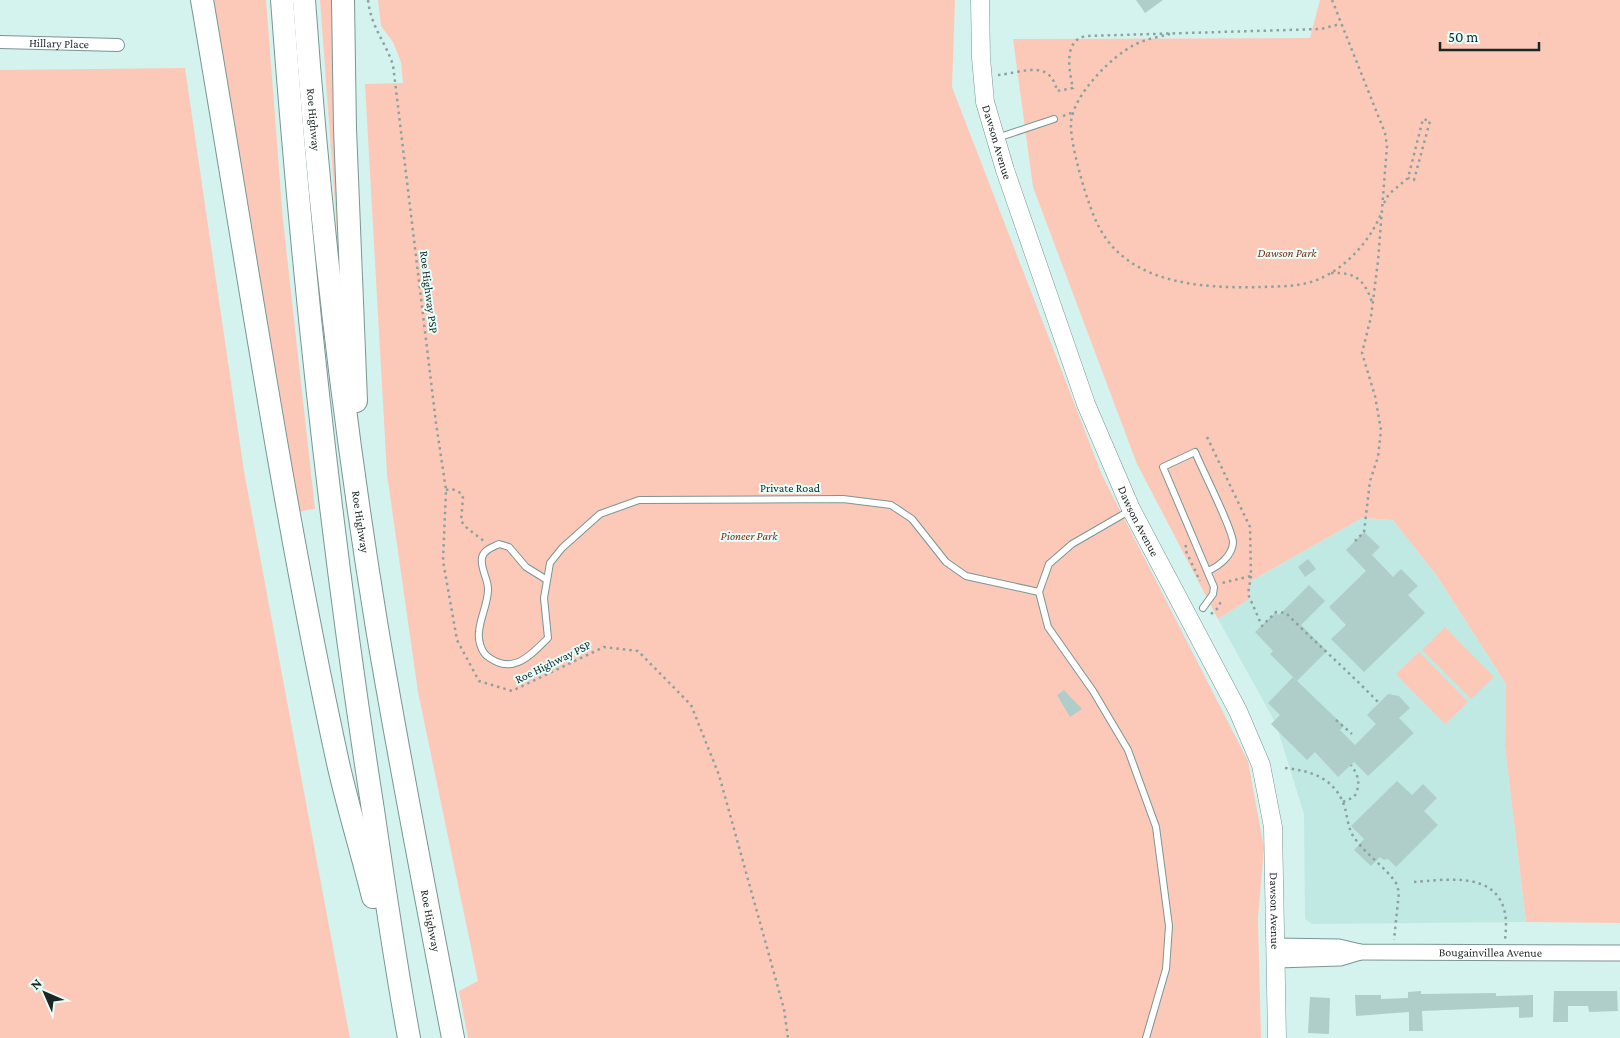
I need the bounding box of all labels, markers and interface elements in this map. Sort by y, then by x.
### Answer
scale bar [1440,20,1539,52]
text: 50 m [1448,29,1478,45]
street label: Hillary Place [29,36,89,51]
street label: Roe Highway [304,88,323,152]
street label: Dawson Avenue [979,103,1015,181]
park label: Dawson Park [1257,246,1317,260]
street label: Roe Highway PSP [417,250,441,334]
street label: Private Road [760,481,821,495]
street label: Dawson Avenue [1115,484,1162,559]
street label: Roe Highway [349,490,372,555]
park label: Pioneer Park [721,529,778,543]
street label: Roe Highway PSP [513,638,593,686]
street label: Dawson Avenue [1267,872,1282,949]
street label: Roe Highway [418,889,443,954]
street label: Bougainvillea Avenue [1439,945,1542,960]
north arrow [20,968,70,1018]
text: N [27,974,45,993]

